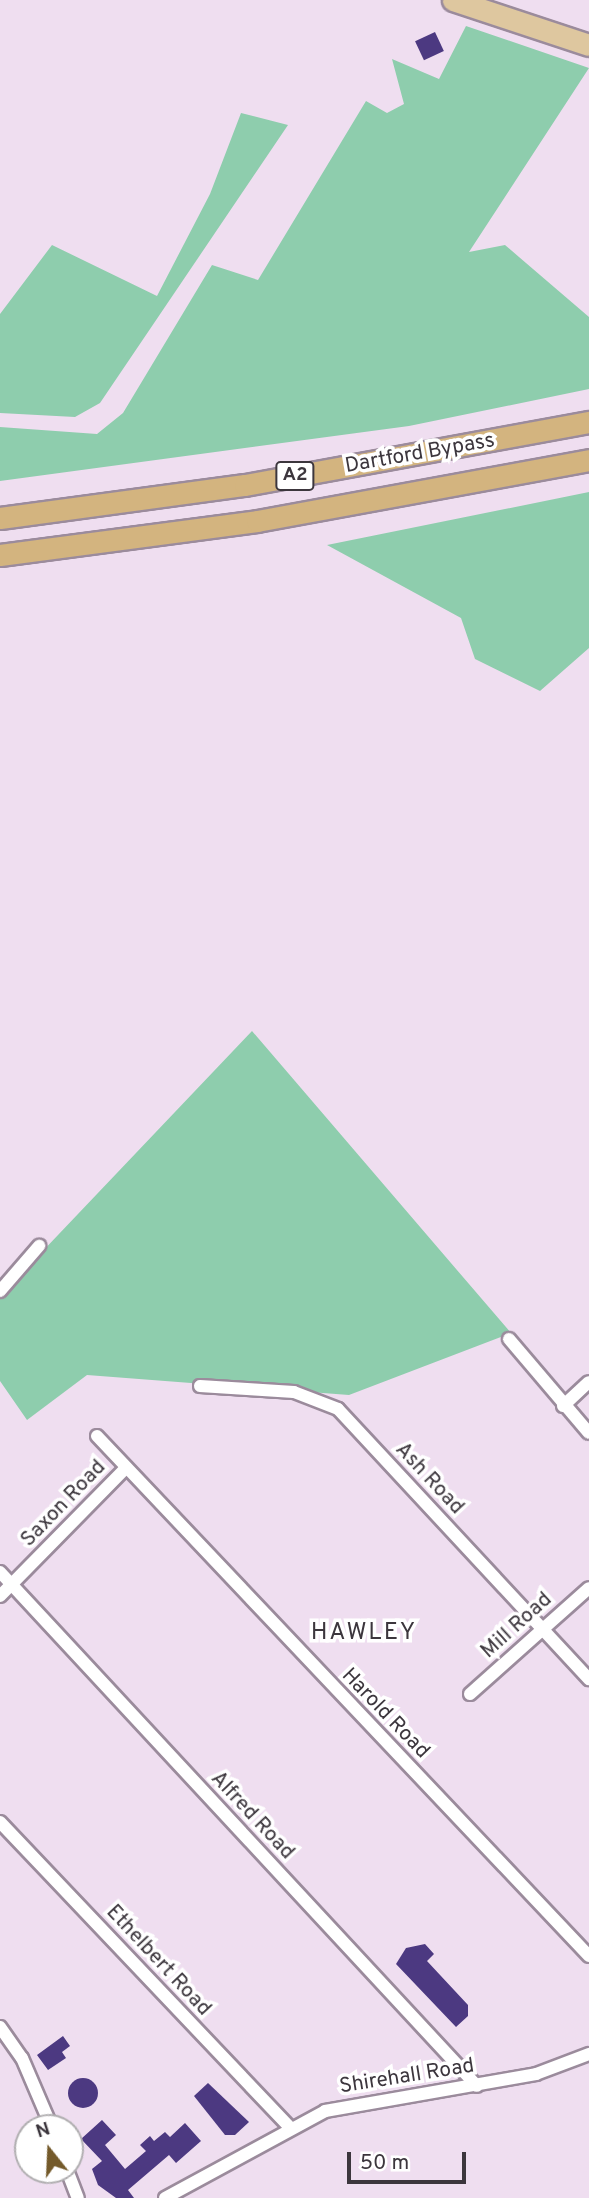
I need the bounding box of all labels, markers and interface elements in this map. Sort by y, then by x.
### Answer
street label: Dartford Bypass [343,428,497,480]
road number: A2 [274,461,316,491]
street label: Ash Road [389,1438,469,1520]
street label: Saxon Road [16,1455,112,1553]
street label: Mill Road [476,1588,558,1664]
district label: HAWLEY [312,1620,416,1648]
street label: Harold Road [336,1664,434,1764]
street label: Alfred Road [205,1767,299,1865]
street label: Ethelbert Road [100,1900,216,2022]
street label: Shirehall Road [338,2054,476,2100]
north arrow [14,2114,84,2184]
text: N [33,2117,53,2144]
scale bar [351,2138,470,2182]
text: 50 m [360,2150,409,2177]

